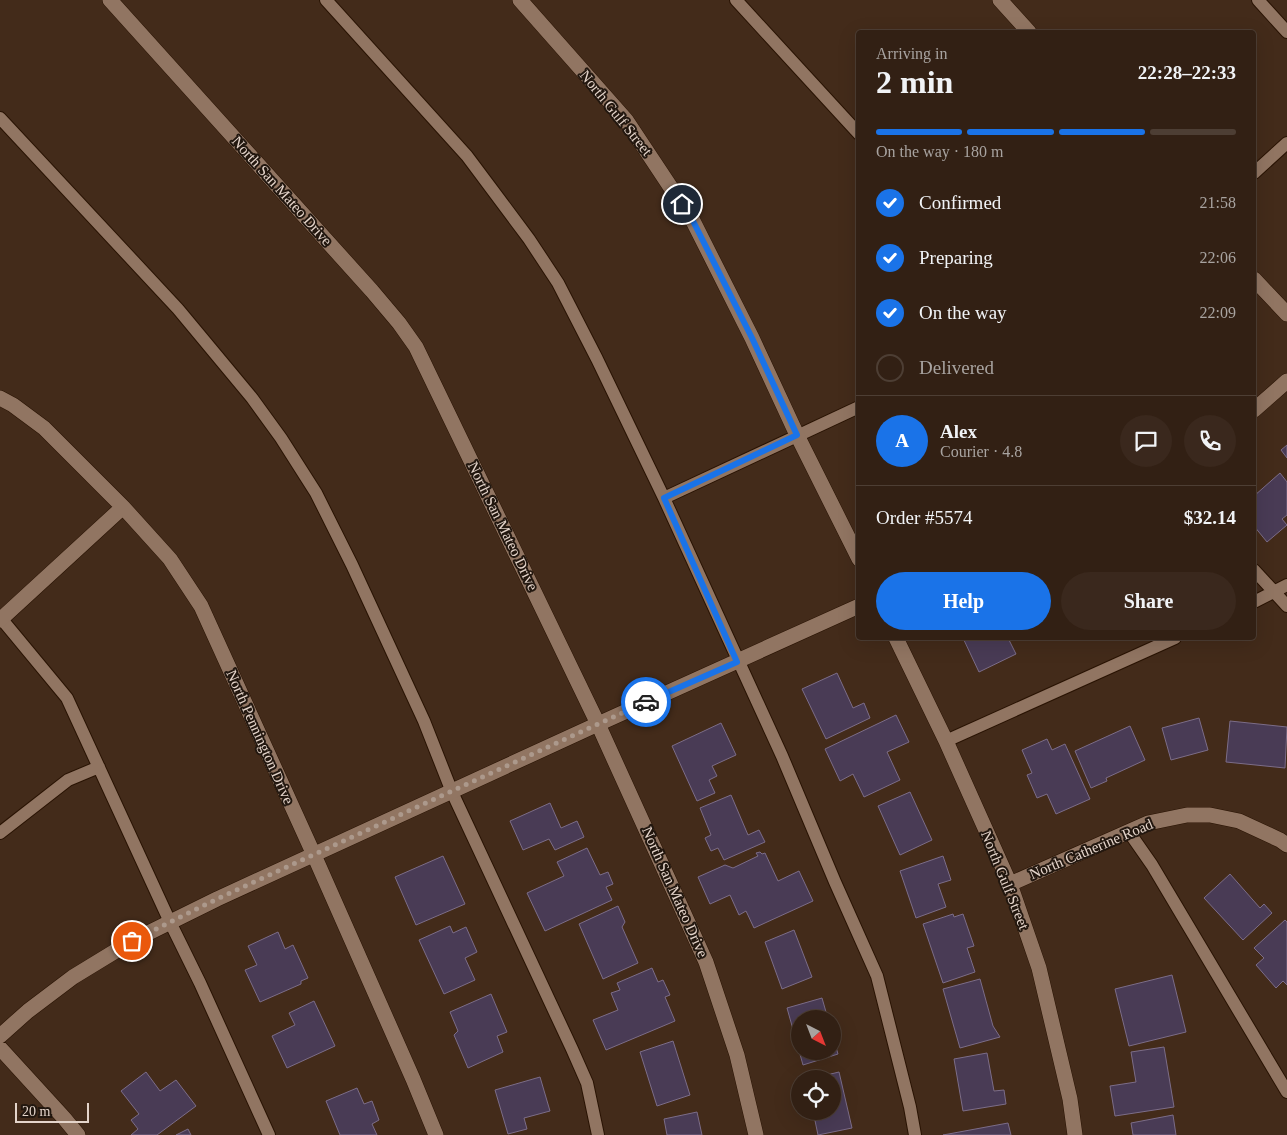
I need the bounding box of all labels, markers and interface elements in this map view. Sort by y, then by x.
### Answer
text: Arriving in [876,45,948,62]
text: 22:28–22:33 [1138,62,1236,83]
text: 2 min [876,64,953,100]
street label: North Gulf Street [577,67,656,159]
street label: North San Mateo Drive [229,133,335,249]
text: On the way · 180 m [876,143,1004,160]
pin [661,183,703,225]
icon: check [876,189,904,217]
icon: home [668,190,696,218]
text: Confirmed [919,192,1001,213]
text: 21:58 [1200,194,1236,211]
icon: check [876,244,904,272]
text: Preparing [919,247,993,268]
text: 22:06 [1200,249,1236,266]
icon: check [876,299,904,327]
text: On the way [919,302,1007,323]
text: 22:09 [1200,304,1236,321]
text: Delivered [919,357,994,378]
button: chat [1120,415,1172,467]
button: phone [1184,415,1236,467]
text: Alex [940,421,977,442]
text: A [895,430,909,451]
text: Courier · 4.8 [940,443,1022,460]
street label: North San Mateo Drive [465,459,541,593]
text: Order #5574 [876,507,973,528]
text: $32.14 [1184,507,1236,528]
button: Help [876,572,1051,630]
button: Share [1061,572,1236,630]
street label: North Pennington Drive [223,668,297,807]
courier [621,677,671,727]
icon: car [632,688,660,716]
street label: North Catherine Road [1027,816,1156,882]
street label: North San Mateo Drive [639,824,711,960]
street label: North Gulf Street [978,828,1032,932]
pin [111,920,153,962]
icon: bag [118,927,146,955]
north arrow [791,1010,841,1060]
map controls [791,1010,841,1120]
button: locate [791,1070,841,1120]
scale bar [15,1100,89,1123]
text: 20 m [22,1104,50,1119]

